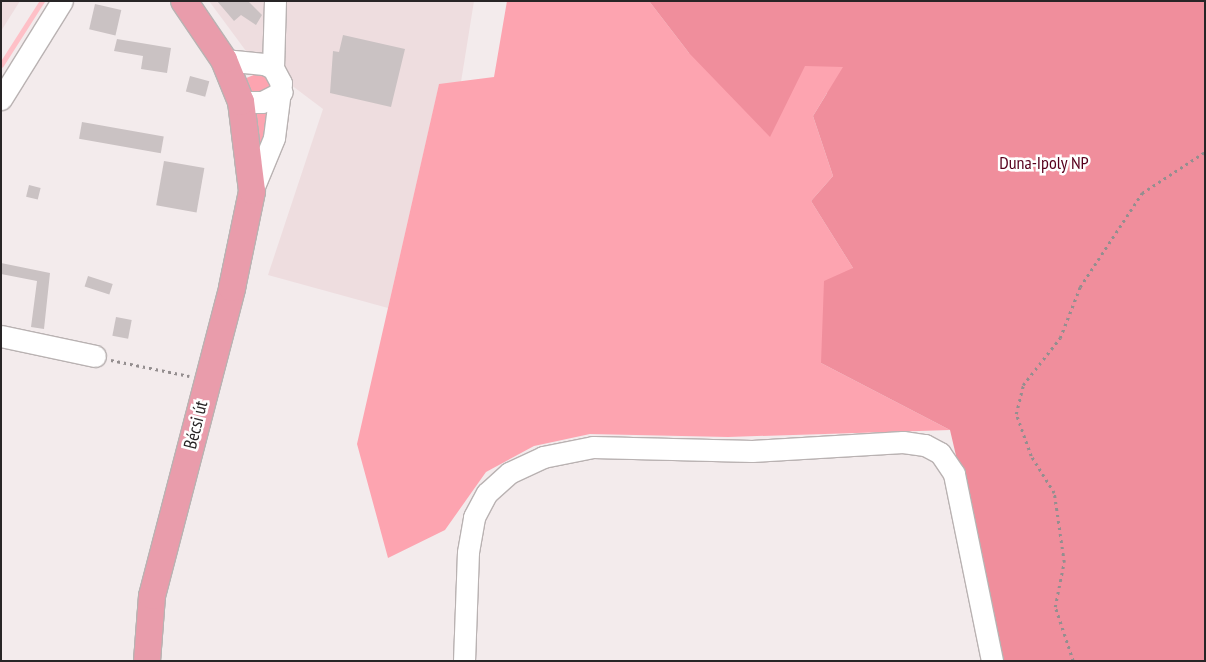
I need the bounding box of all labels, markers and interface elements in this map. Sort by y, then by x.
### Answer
park label: Duna-Ipoly NP [999,152,1089,174]
street label: Bécsi út [180,399,212,451]

